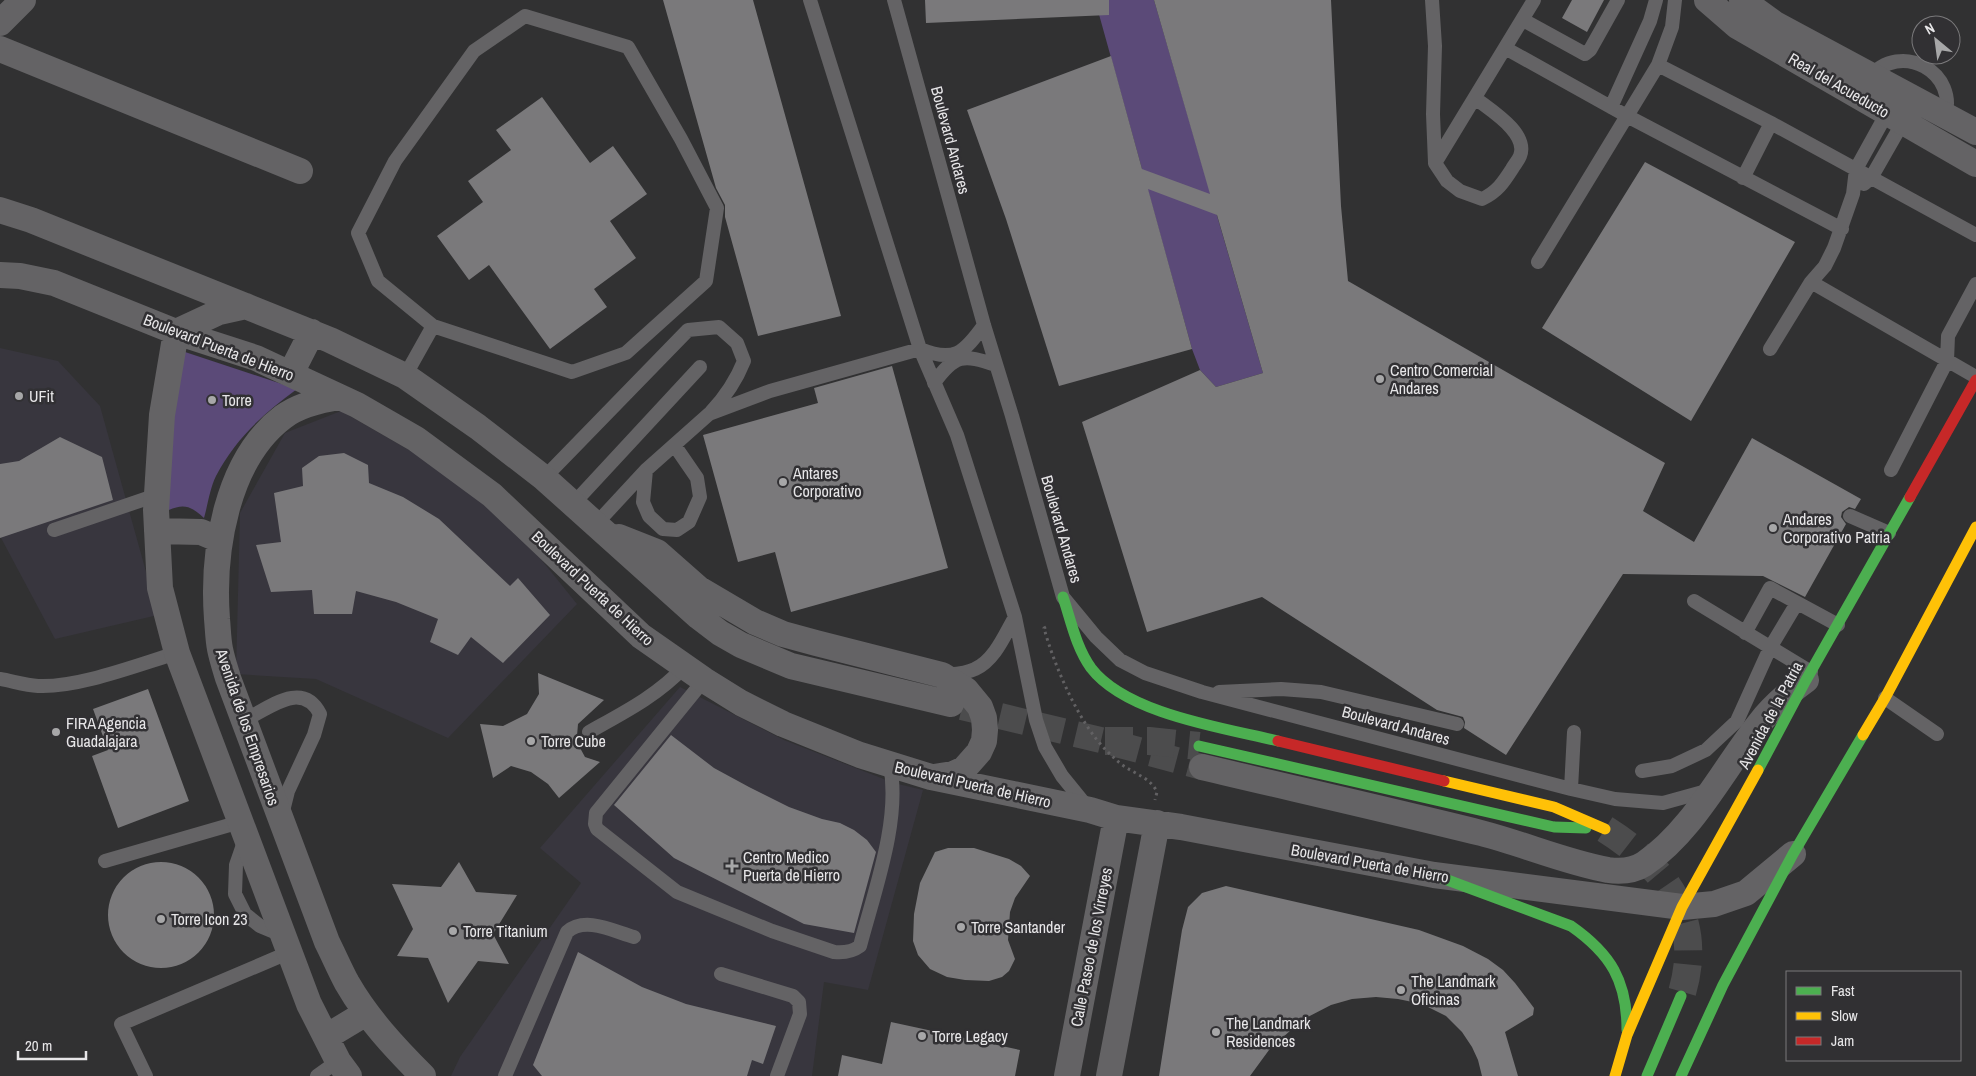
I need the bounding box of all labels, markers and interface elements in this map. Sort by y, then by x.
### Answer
north arrow [1911,15,1961,65]
text: N [1922,19,1938,39]
street label: Real del Acueducto [1785,47,1893,123]
street label: Boulevard Andares [926,84,976,196]
street label: Boulevard Puerta de Hierro [141,308,297,386]
place label: Centro Comercial Andares [1389,359,1493,399]
marker: Centro Comercial Andares [1374,373,1386,385]
place label: UFit [29,385,54,407]
place label: Torre [222,389,252,411]
marker: UFit [13,390,25,402]
marker: Torre [206,394,218,406]
place label: Antares Corporativo [792,462,862,502]
street label: Boulevard Andares [1036,473,1088,585]
marker: Antares Corporativo [777,476,789,488]
place label: Andares Corporativo Patria [1782,508,1891,548]
marker: Andares Corporativo Patria [1767,522,1779,534]
street label: Boulevard Puerta de Hierro [527,525,659,651]
street label: Avenida de los Empresarios [210,645,285,808]
street label: Avenida de la Patria [1732,657,1808,773]
street label: Boulevard Andares [1340,700,1452,750]
place label: FIRA Agencia Guadalajara [66,712,147,752]
marker: FIRA Agencia Guadalajara [50,726,62,738]
place label: Torre Cube [541,730,606,752]
marker: Torre Cube [525,735,537,747]
street label: Boulevard Puerta de Hierro [893,755,1053,813]
street label: Boulevard Puerta de Hierro [1289,838,1451,888]
place label: Centro Medico Puerta de Hierro [743,846,840,886]
marker: Centro Medico Puerta de Hierro [725,859,739,873]
street label: Calle Paseo de los Virreyes [1065,866,1117,1028]
place label: Torre Icon 23 [171,908,248,930]
marker: Torre Icon 23 [155,913,167,925]
place label: Torre Santander [971,916,1066,938]
place label: Torre Titanium [463,920,548,942]
marker: Torre Santander [955,921,967,933]
marker: Torre Titanium [447,925,459,937]
place label: The Landmark Oficinas [1411,970,1496,1010]
legend [1786,971,1961,1061]
text: Fast [1831,980,1855,1001]
marker: The Landmark Oficinas [1395,984,1407,996]
text: Slow [1831,1005,1858,1026]
place label: The Landmark Residences [1226,1012,1311,1052]
place label: Torre Legacy [932,1025,1008,1047]
marker: The Landmark Residences [1210,1026,1222,1038]
scale bar [18,1028,85,1060]
marker: Torre Legacy [916,1030,928,1042]
text: Jam [1831,1030,1854,1051]
text: 20 m [25,1035,52,1056]

